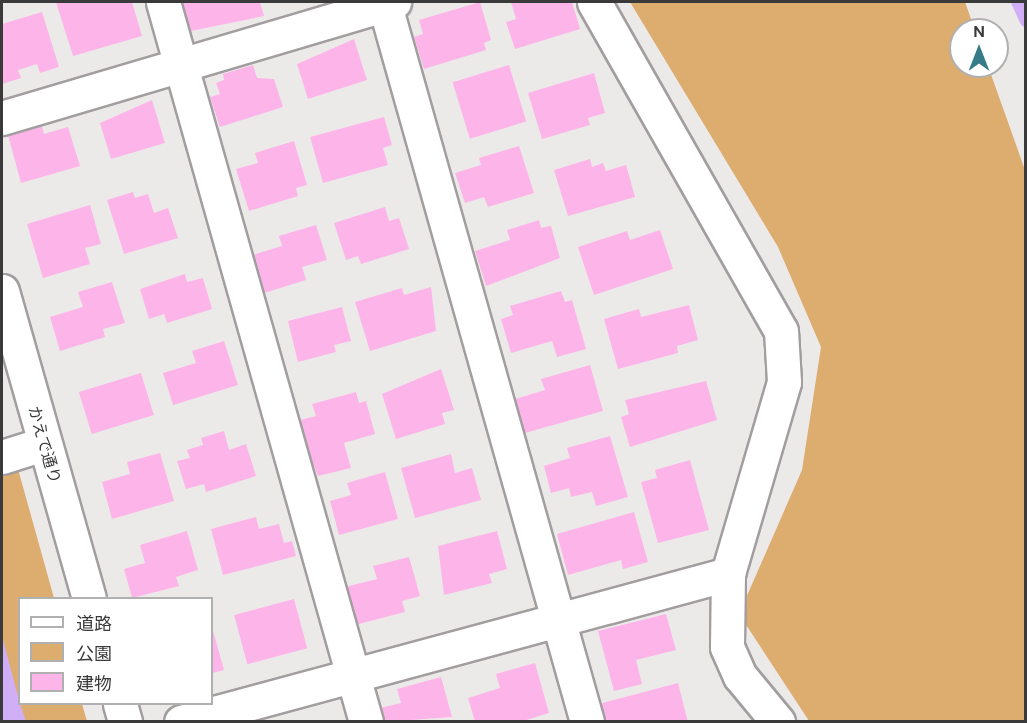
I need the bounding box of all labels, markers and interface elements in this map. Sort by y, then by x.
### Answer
north arrow [949,18,1009,78]
text: N [973,21,985,42]
street label: かえで通り [24,404,64,486]
legend [18,597,213,705]
text: 道路 [76,612,112,636]
text: 公園 [76,642,112,666]
text: 建物 [76,672,112,696]

